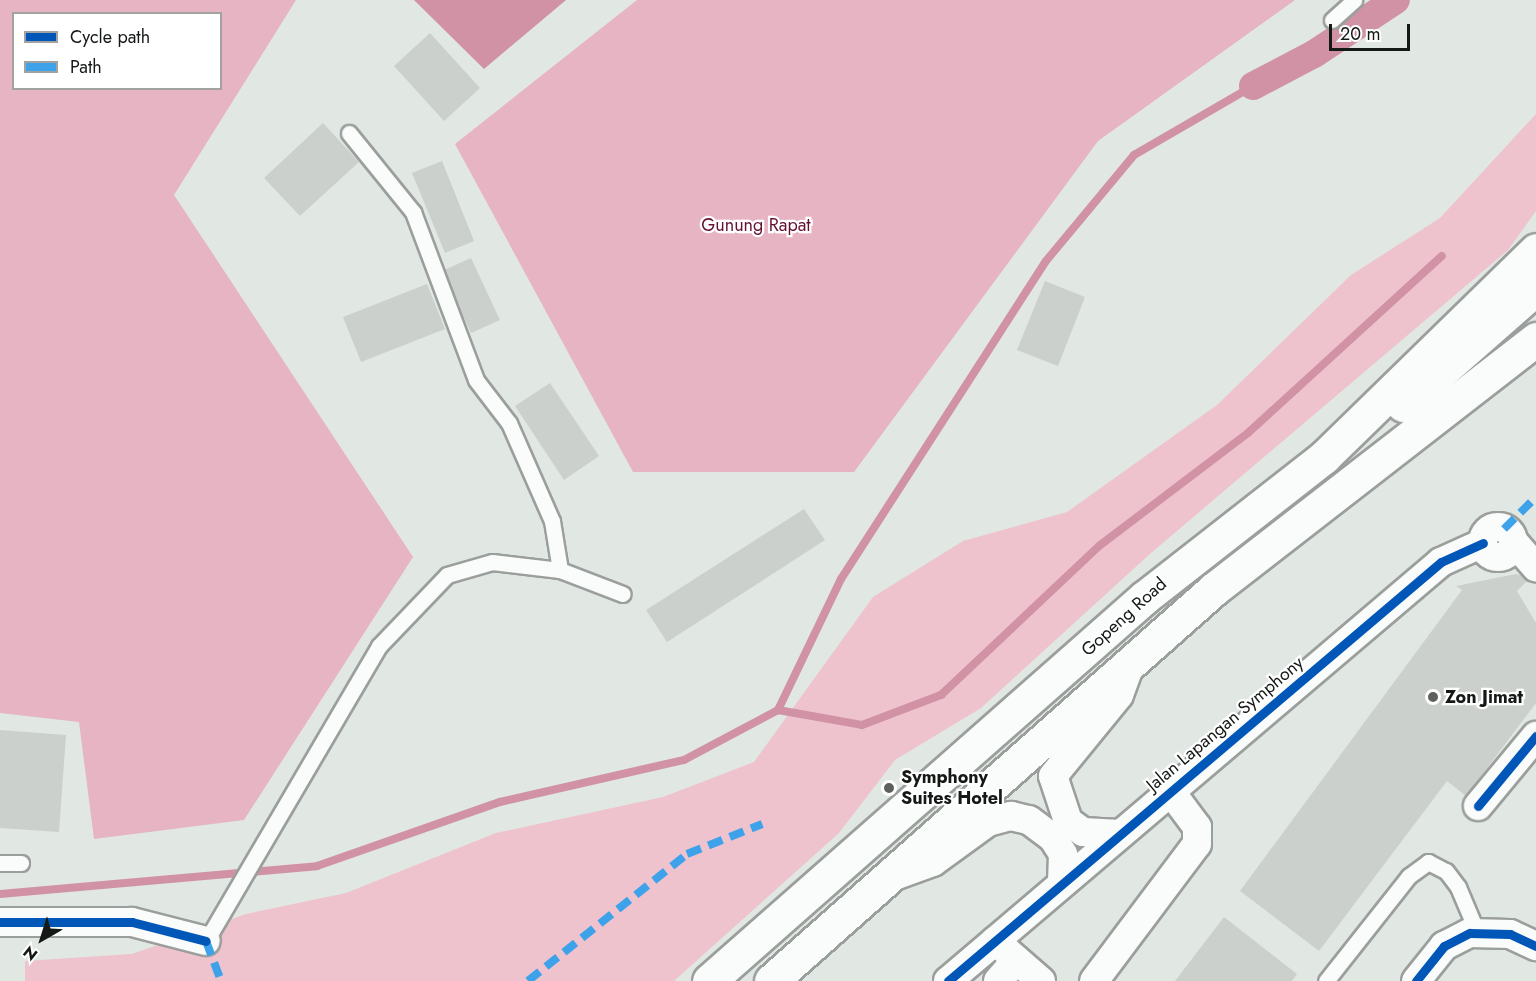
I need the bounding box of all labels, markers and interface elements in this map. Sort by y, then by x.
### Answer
legend [12,12,222,90]
scale bar [1332,12,1413,50]
text: 20 m [1340,21,1380,47]
text: Cycle path [70,24,150,50]
text: Path [70,54,102,80]
park label: Gunung Rapat [701,214,811,236]
street label: Gopeng Road [1077,573,1171,661]
street label: Jalan Lapangan Symphony [1142,652,1308,796]
place label: Zon Jimat [1445,686,1523,708]
marker: Zon Jimat [1426,690,1440,704]
place label: Symphony Suites Hotel [901,767,1003,810]
marker: Symphony Suites Hotel [882,781,896,795]
north arrow [12,909,72,969]
text: N [18,940,43,966]

